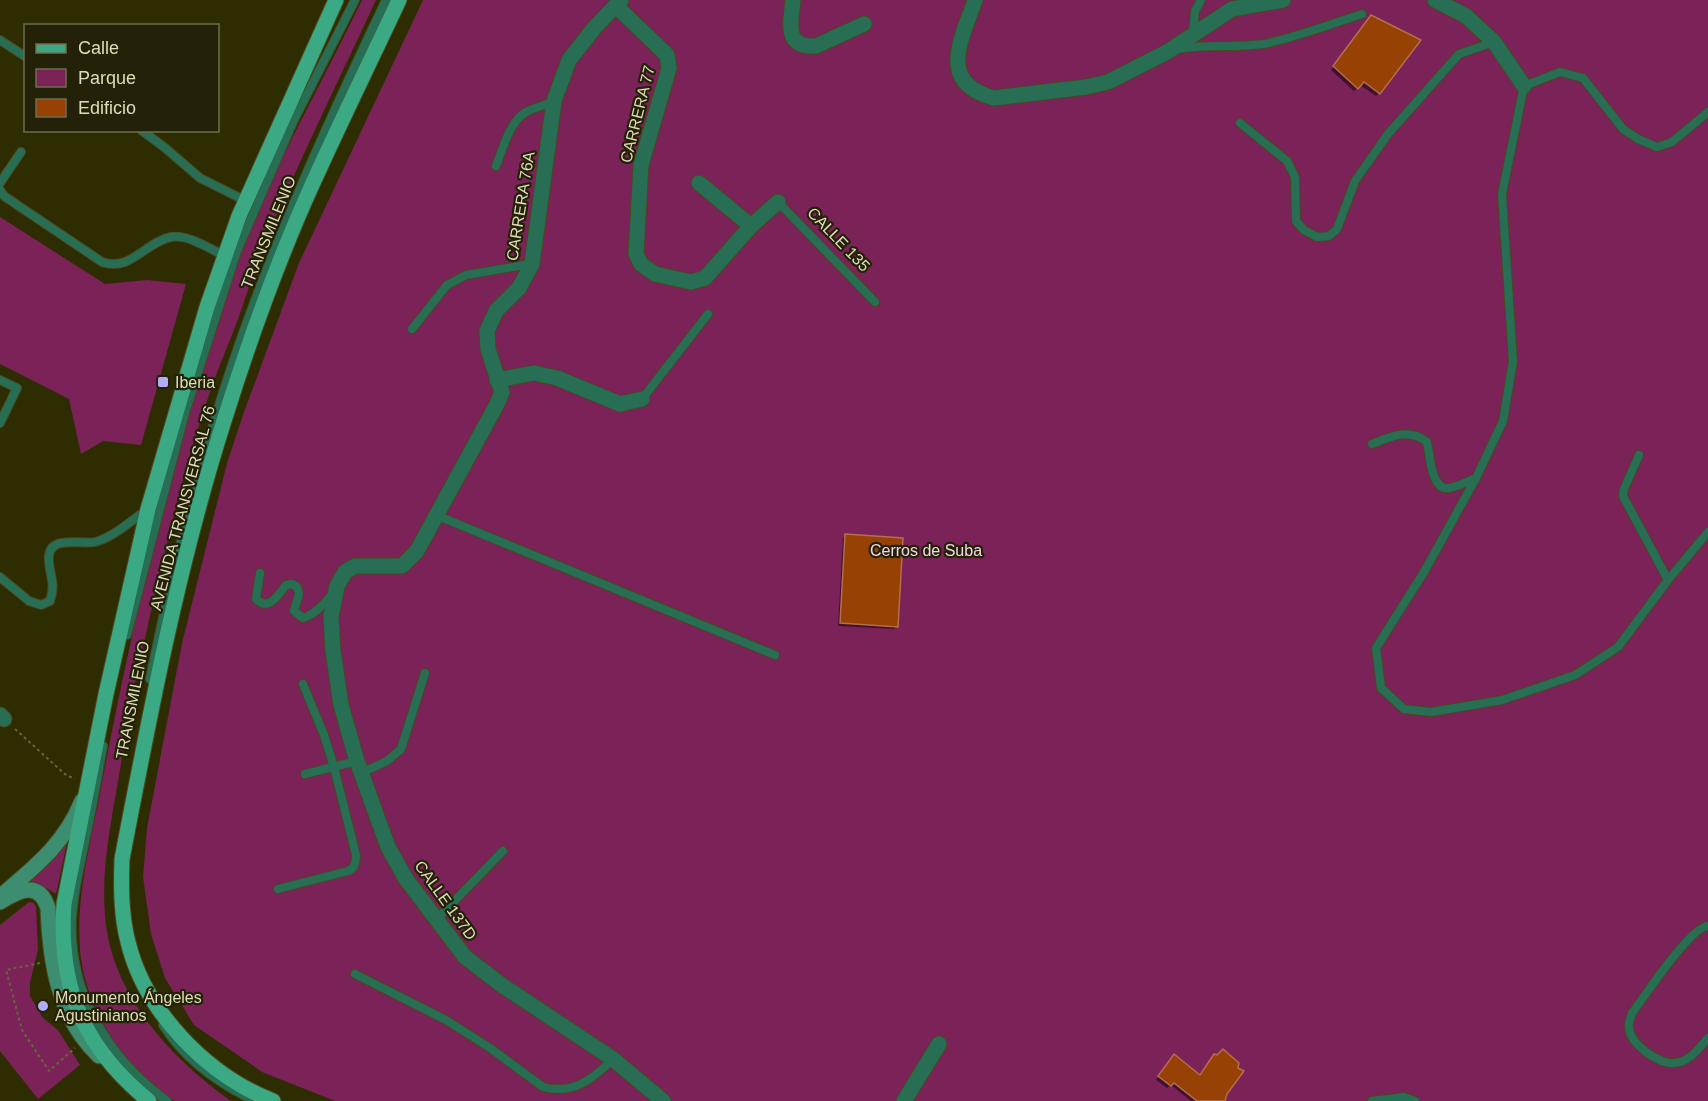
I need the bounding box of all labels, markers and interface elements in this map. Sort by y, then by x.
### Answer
legend [24,24,219,132]
text: Calle [78,38,119,58]
street label: CARRERA 77 [617,64,658,164]
text: Parque [78,68,136,88]
text: Edificio [78,98,136,118]
street label: CARRERA 76A [503,150,538,262]
street label: TRANSMILENIO [238,173,299,291]
street label: CALLE 135 [804,204,873,275]
place label: Iberia [175,374,215,391]
marker: Iberia [156,375,170,389]
street label: AVENIDA TRANSVERSAL 76 [147,404,218,612]
park label: Cerros de Suba [870,542,982,559]
street label: TRANSMILENIO [113,640,152,761]
street label: CALLE 137D [411,858,480,943]
place label: Monumento Ángeles Agustinianos [55,988,202,1024]
marker: Monumento Ángeles Agustinianos [36,999,50,1013]

